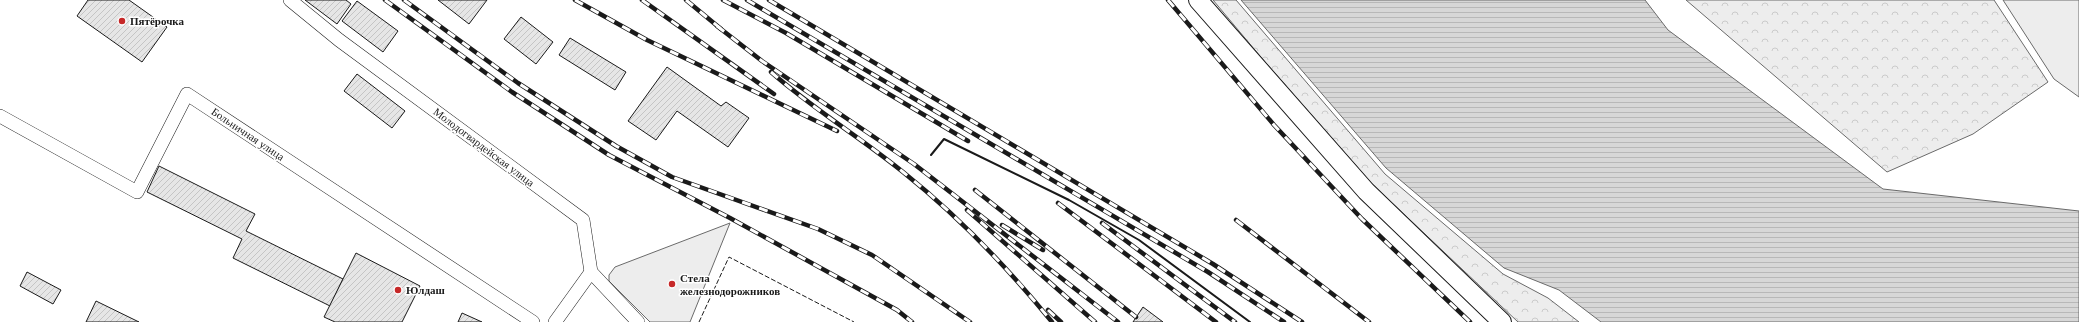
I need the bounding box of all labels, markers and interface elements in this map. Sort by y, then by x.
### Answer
place label: Пятёрочка [130,15,185,27]
marker: Пятёрочка [117,16,127,26]
street label: Больничная улица [209,105,287,163]
street label: Молодогвардейская улица [431,105,537,189]
place label: Стела железнодорожников [680,272,780,297]
marker: Стела железнодорожников [667,279,677,289]
place label: Юлдаш [406,284,445,296]
marker: Юлдаш [393,285,403,295]

